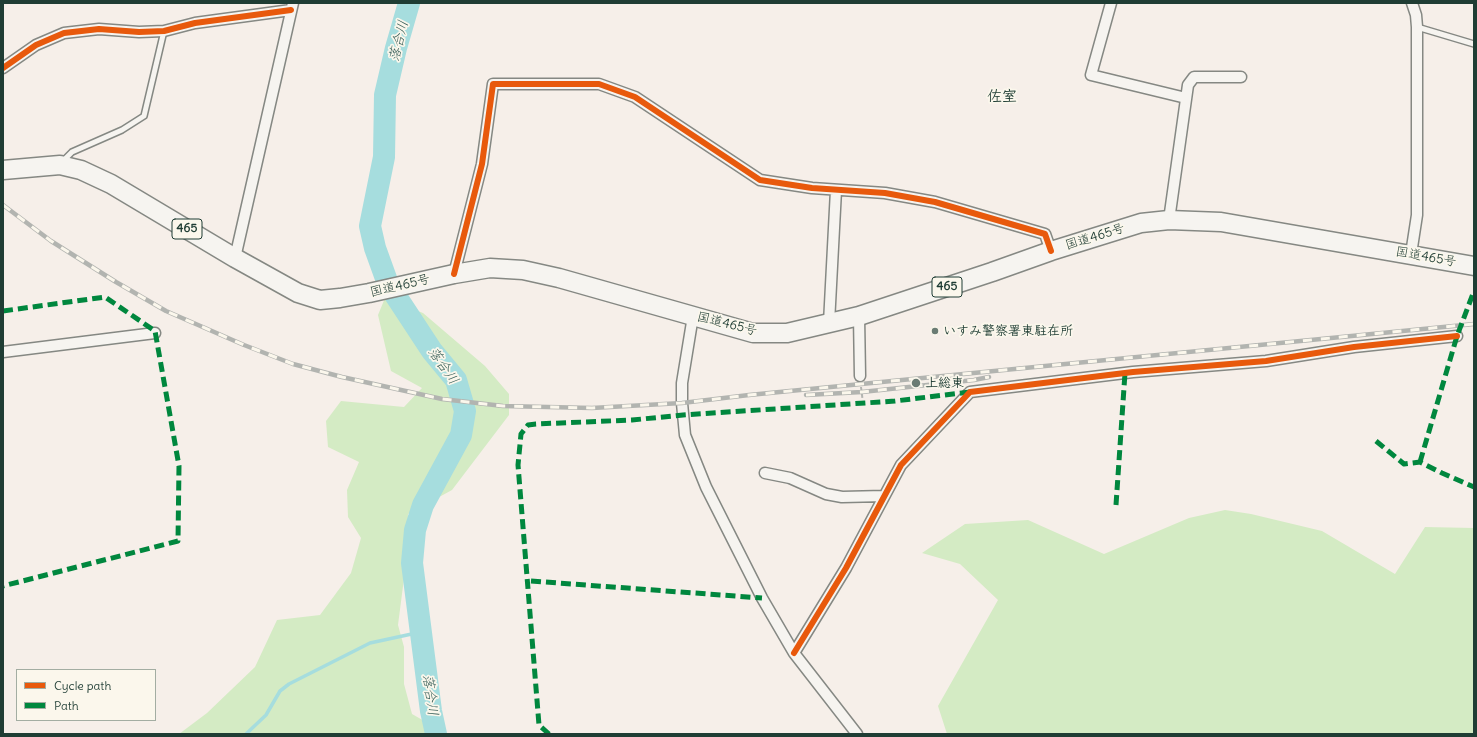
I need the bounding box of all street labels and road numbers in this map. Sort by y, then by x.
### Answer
road number: 465 [172,219,202,239]
street label: 国道465号 [1063,221,1127,253]
street label: 国道465号 [1394,244,1458,270]
street label: 国道465号 [368,271,432,301]
road number: 465 [932,277,962,297]
street label: 国道465号 [695,309,759,339]

